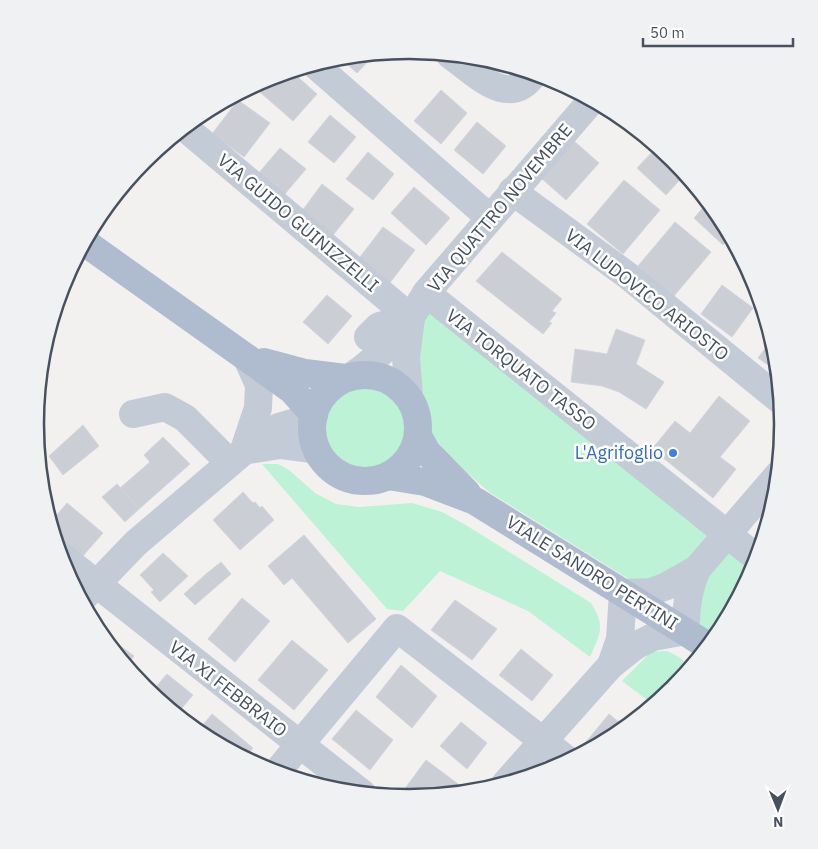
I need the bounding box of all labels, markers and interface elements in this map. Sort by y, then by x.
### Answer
scale bar [643,15,793,47]
text: 50 m [650,23,685,42]
street label: VIA QUATTRO NOVEMBRE [422,119,577,297]
street label: VIA GUIDO GUINIZZELLI [213,148,384,297]
street label: VIA LUDOVICO ARIOSTO [561,224,734,366]
street label: VIA TORQUATO TASSO [442,304,601,435]
place label: L'Agrifoglio [575,441,663,464]
marker: L'Agrifoglio [667,447,679,459]
street label: VIALE SANDRO PERTINI [502,510,682,635]
street label: VIA XI FEBBRAIO [165,635,292,742]
north arrow [753,784,803,834]
text: N [773,813,783,831]

